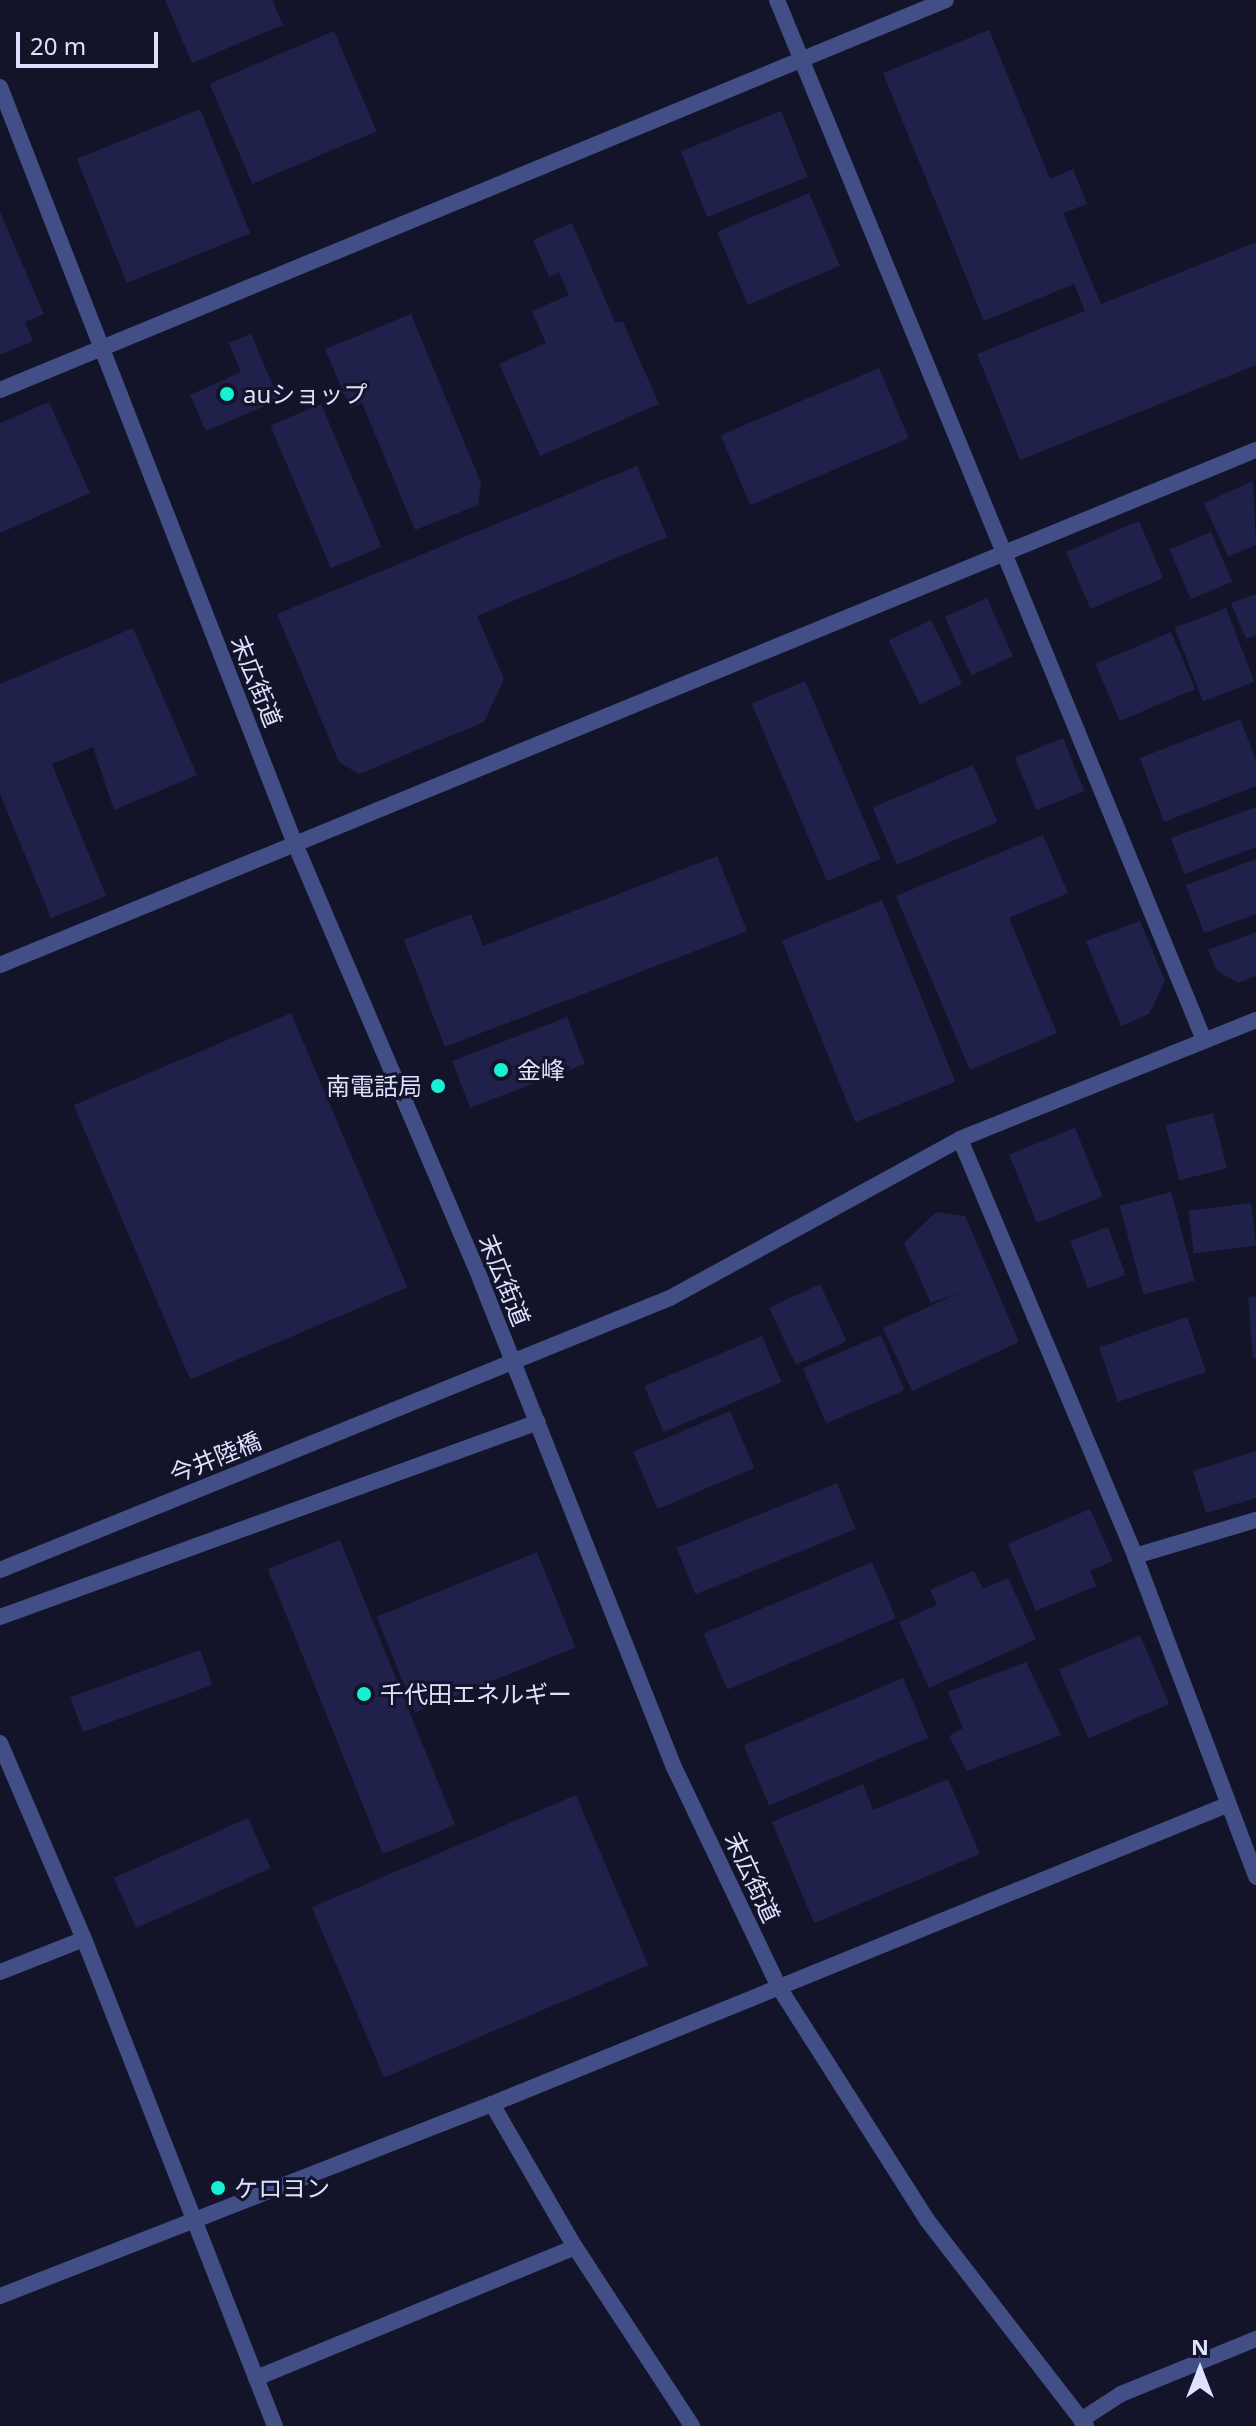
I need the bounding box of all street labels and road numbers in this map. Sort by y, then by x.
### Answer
street label: 末広街道 [226,631,288,731]
street label: 末広街道 [474,1230,536,1330]
street label: 今井陸橋 [165,1426,265,1488]
street label: 末広街道 [720,1827,786,1927]

